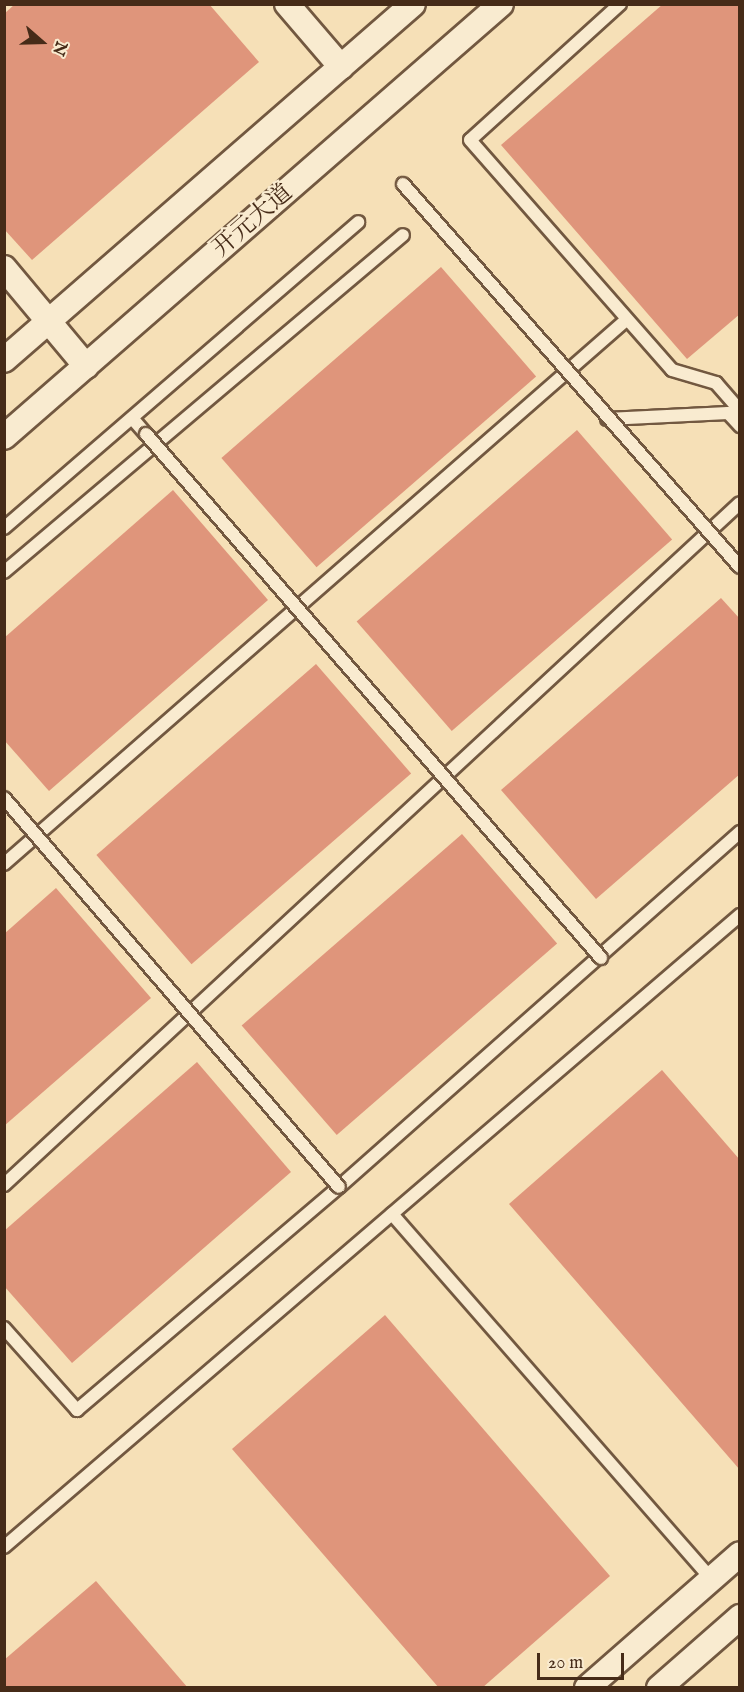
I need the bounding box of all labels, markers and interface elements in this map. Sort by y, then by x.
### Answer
north arrow [12,12,72,72]
text: N [47,38,71,58]
street label: 开元大道 [207,179,299,263]
scale bar [540,1641,627,1679]
text: 20 m [548,1652,583,1675]

